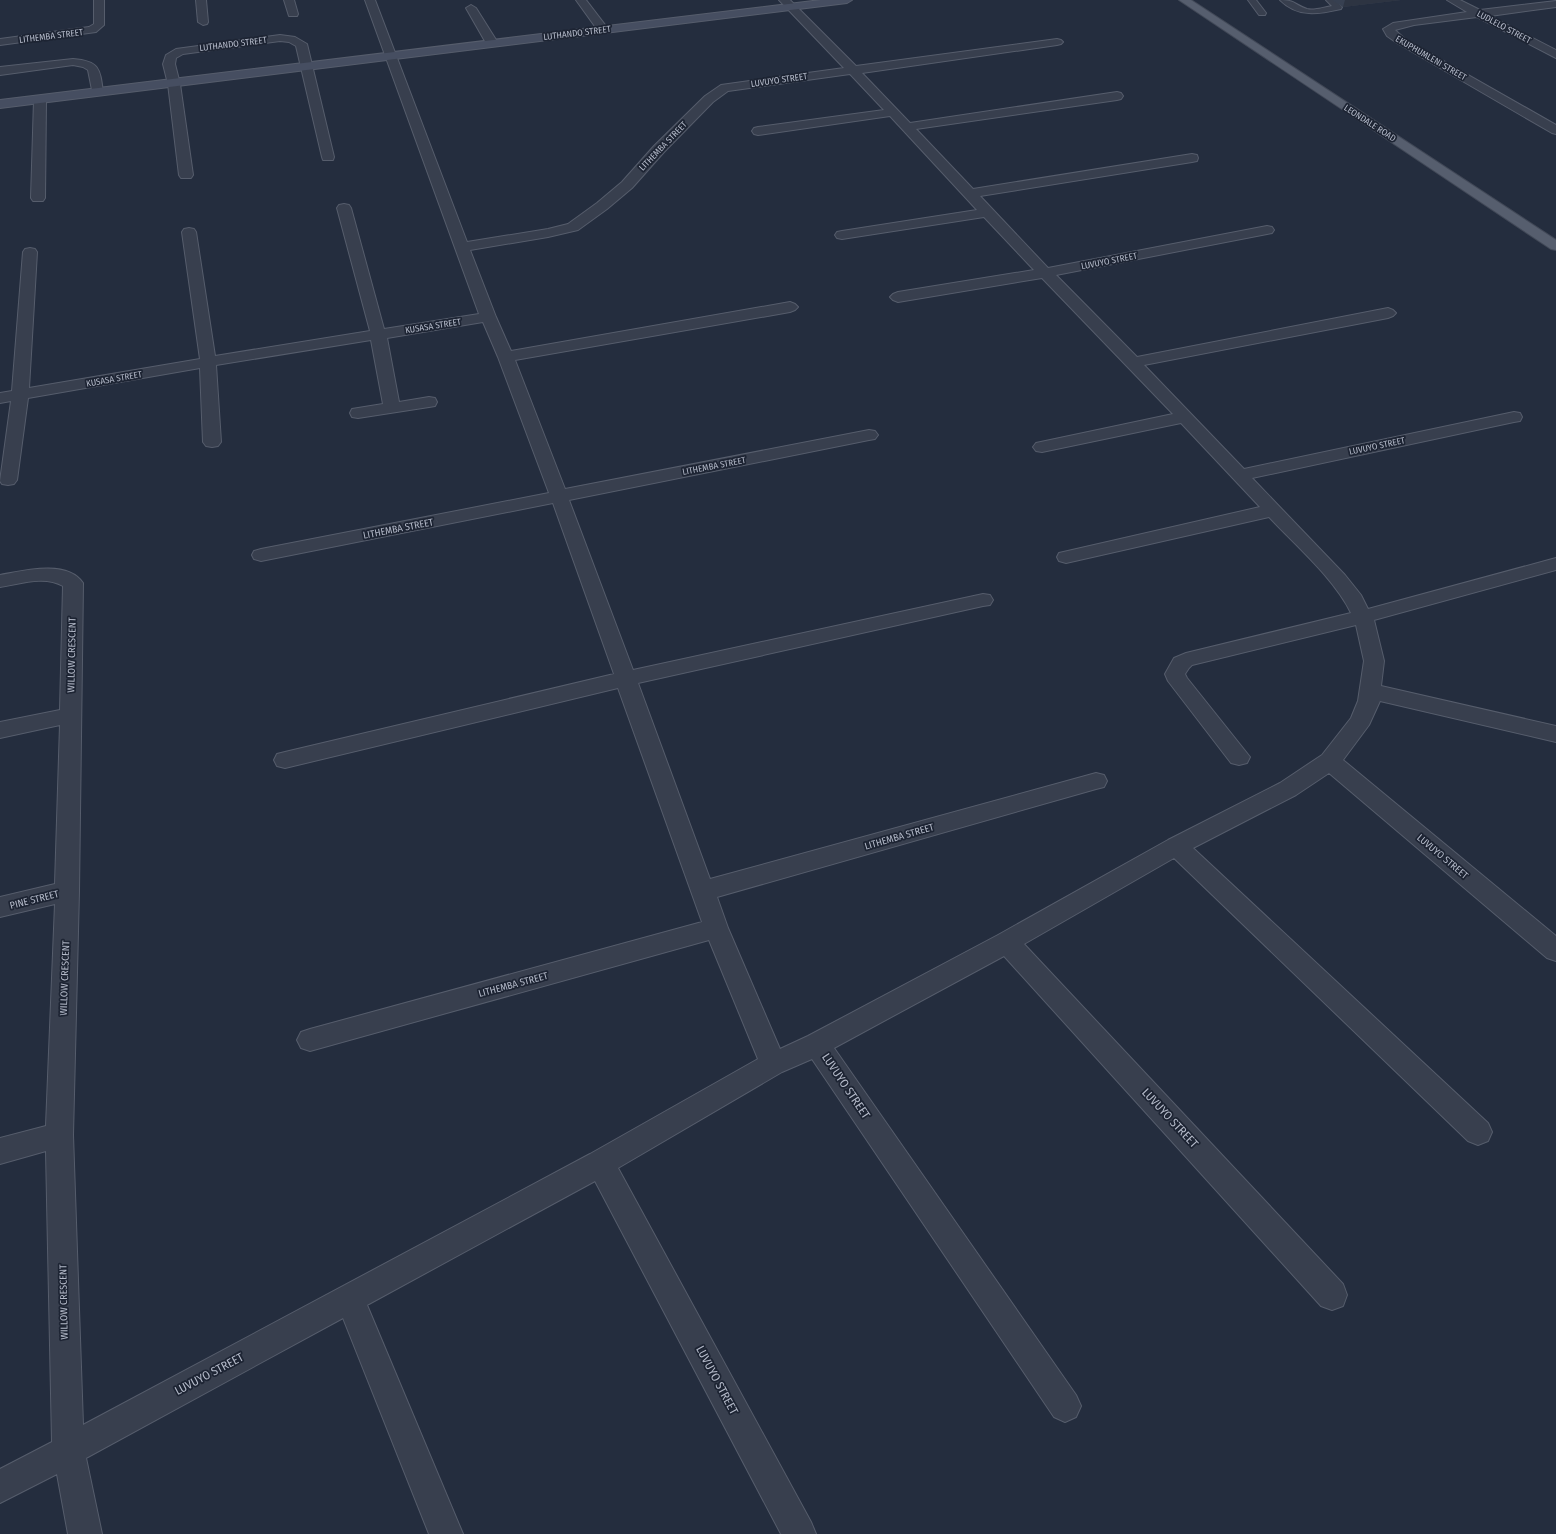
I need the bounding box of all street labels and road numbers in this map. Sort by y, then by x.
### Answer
street label: LUDLELO STREET [1475,9,1533,46]
street label: LUTHANDO STREET [543,24,612,42]
street label: LITHEMBA STREET [18,27,84,45]
street label: EKUPHUMLENI STREET [1394,34,1469,83]
street label: LUTHANDO STREET [199,35,268,53]
street label: LUVUYO STREET [750,71,809,89]
street label: LEONDALE ROAD [1342,103,1398,143]
street label: LITHEMBA STREET [637,119,689,173]
street label: LUVUYO STREET [1080,251,1139,271]
street label: KUSASA STREET [404,317,462,335]
street label: KUSASA STREET [85,369,143,389]
street label: LUVUYO STREET [1348,435,1407,457]
street label: LITHEMBA STREET [682,455,747,477]
street label: LITHEMBA STREET [362,516,435,542]
street label: WILLOW CRESCENT [65,617,79,693]
street label: LITHEMBA STREET [863,821,936,853]
street label: LUVUYO STREET [1414,832,1471,882]
street label: PINE STREET [9,888,60,912]
street label: WILLOW CRESCENT [58,940,72,1016]
street label: LITHEMBA STREET [477,970,550,1000]
street label: LUVUYO STREET [819,1051,873,1122]
street label: LUVUYO STREET [1139,1085,1201,1151]
street label: WILLOW CRESCENT [57,1264,71,1340]
street label: LUVUYO STREET [693,1343,741,1417]
street label: LUVUYO STREET [172,1350,246,1398]

